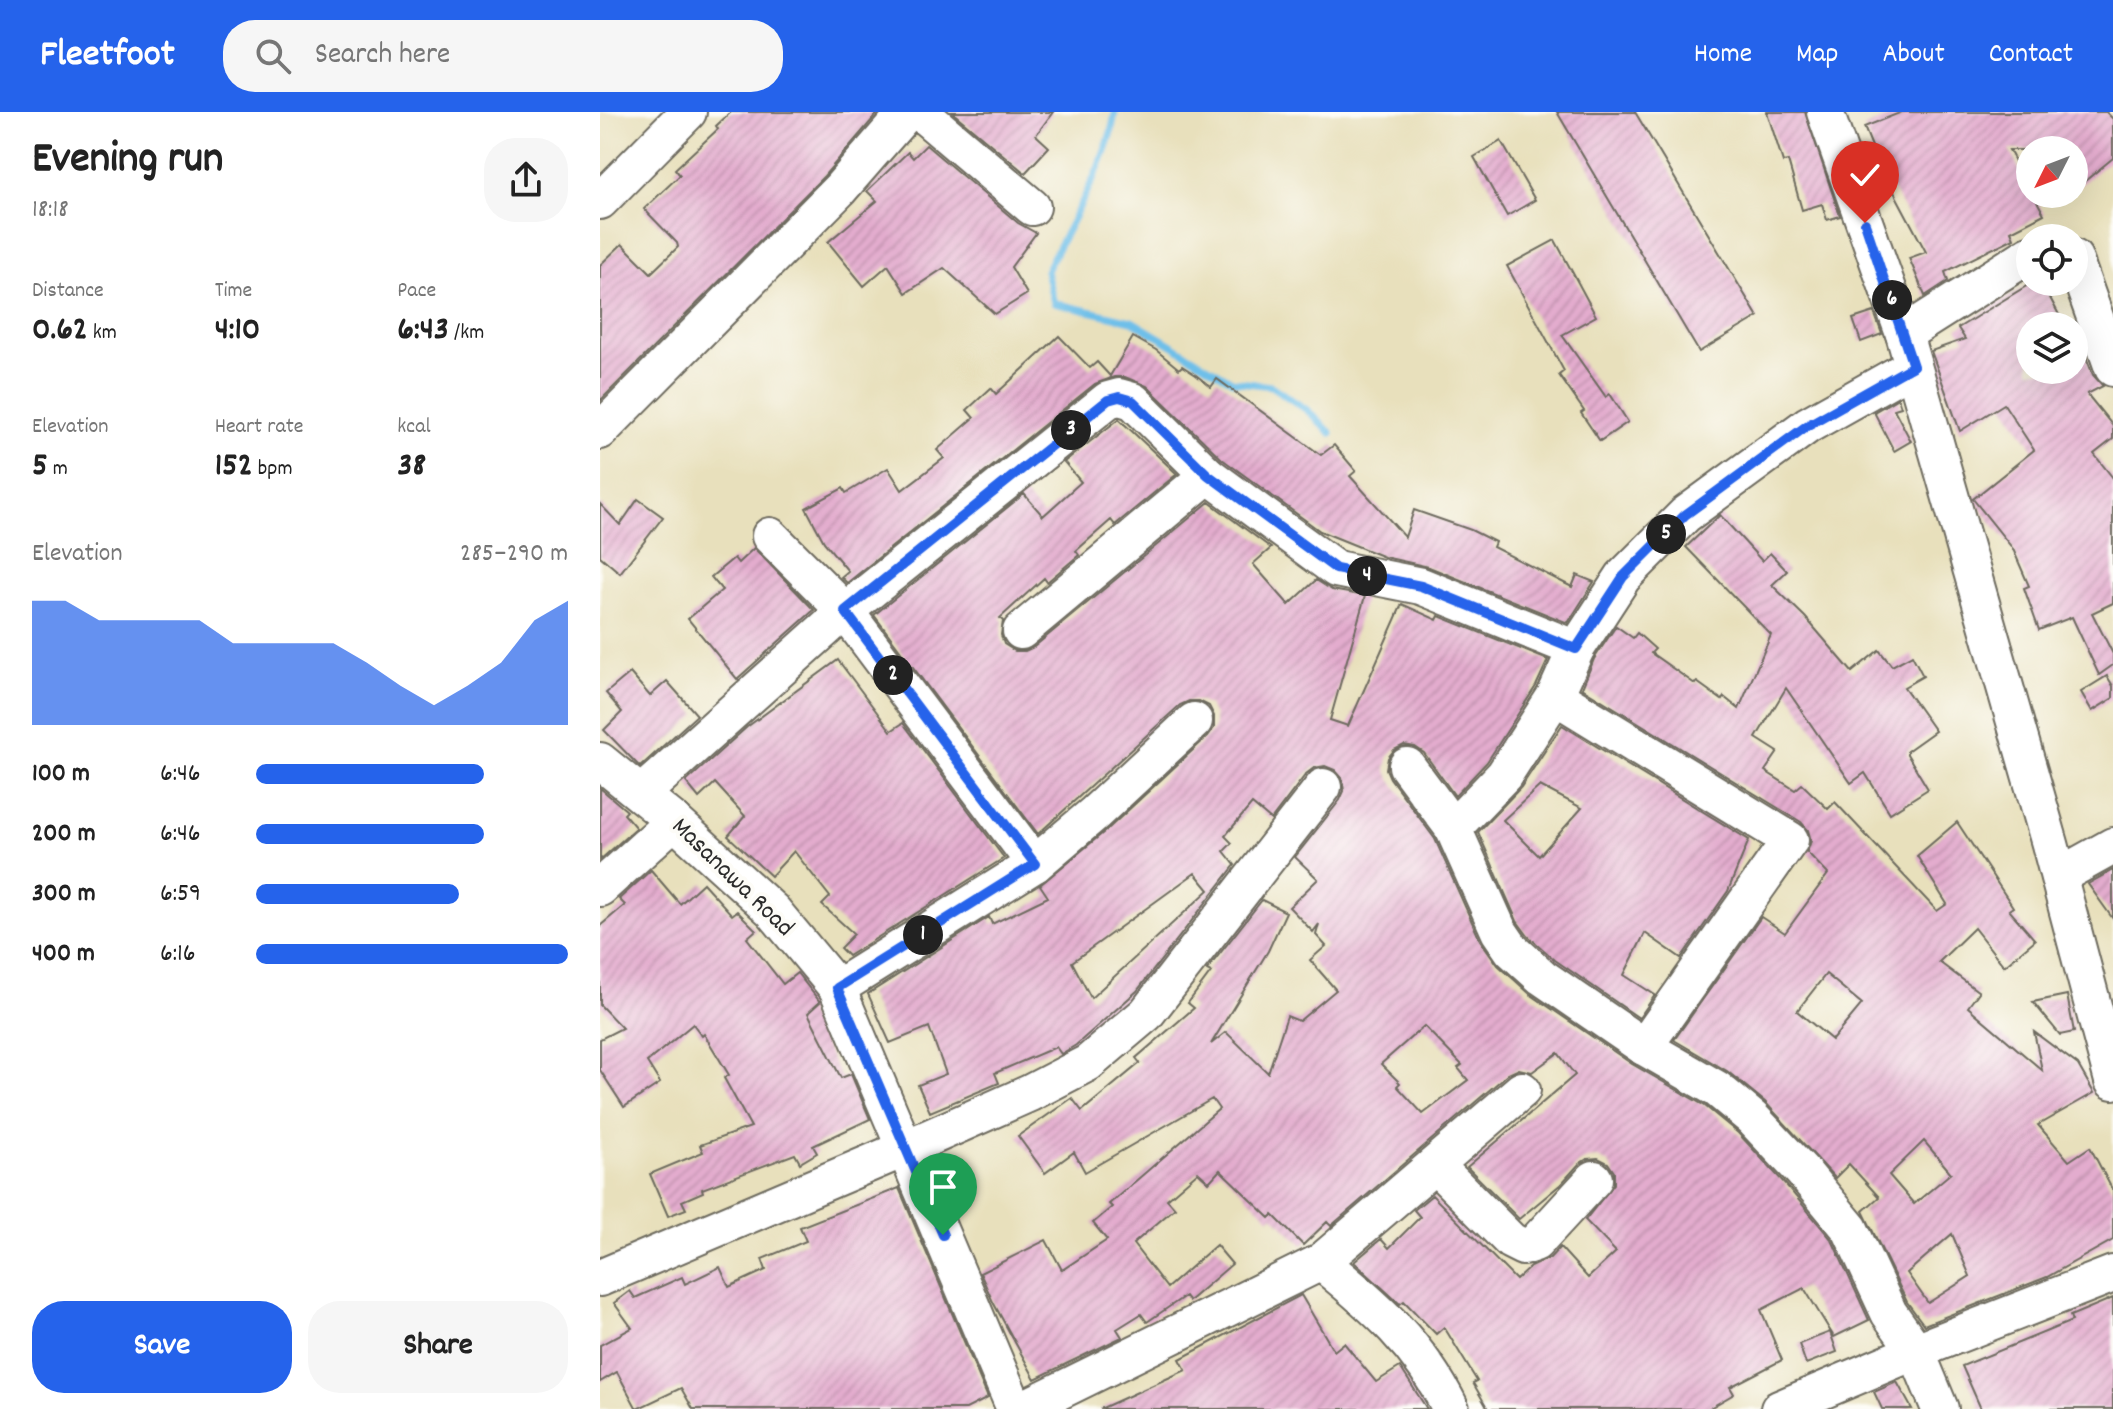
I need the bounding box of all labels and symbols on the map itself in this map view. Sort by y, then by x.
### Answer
north arrow [2016,136,2088,208]
pin [1831,141,1899,223]
pin: 6 [1872,280,1912,320]
pin: 3 [1051,410,1091,450]
pin: 5 [1646,514,1686,554]
pin: 4 [1347,556,1387,596]
pin: 2 [873,655,913,695]
street label: Masanawa Road [662,810,802,946]
pin: 1 [903,915,943,955]
pin [909,1153,977,1235]

